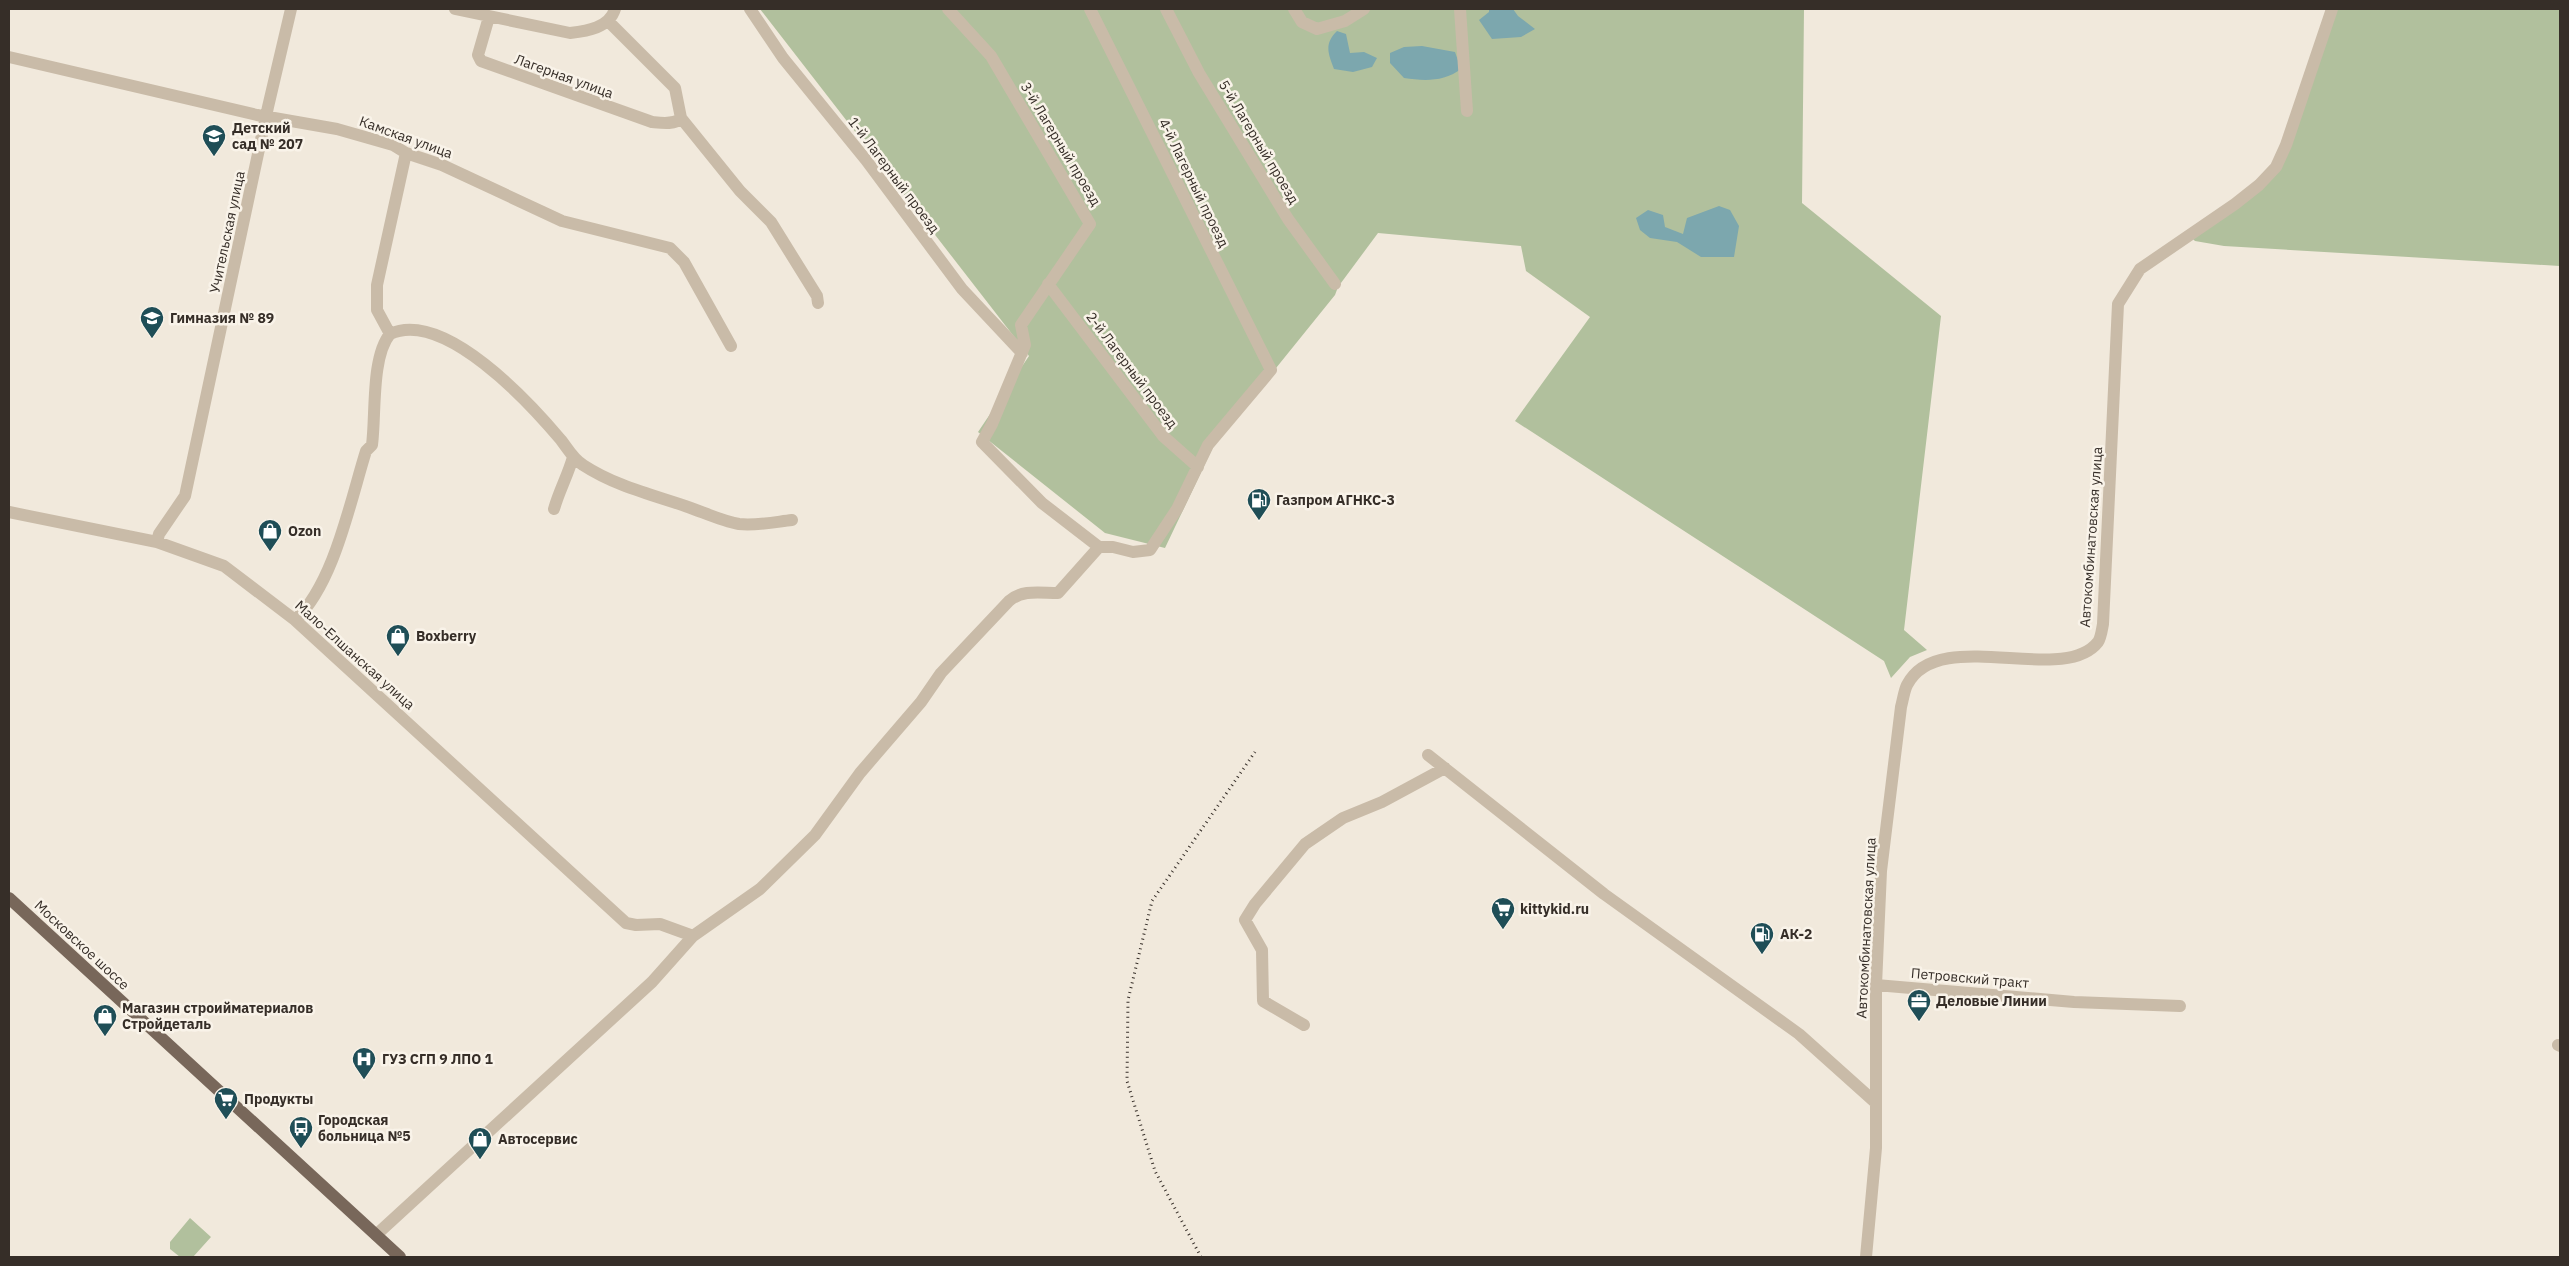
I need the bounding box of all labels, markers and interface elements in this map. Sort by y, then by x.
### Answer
street label: Лагерная улица [512,50,616,102]
street label: 5-й Лагерный проезд [1215,77,1303,207]
street label: 3-й Лагерный проезд [1017,79,1105,209]
street label: Камская улица [357,112,456,162]
street label: 1-й Лагерный проезд [844,113,944,237]
street label: 4-й Лагерный проезд [1155,116,1233,250]
place label: Детский сад № 207 [232,119,303,153]
school or university icon: Детский сад № 207 [201,123,227,157]
street label: Учительская улица [205,169,249,295]
school or university icon: Гимназия № 89 [139,305,165,339]
street label: 2-й Лагерный проезд [1082,308,1182,432]
place label: Гимназия № 89 [170,309,274,327]
street label: Автокомбинатовская улица [2076,445,2106,628]
fuel station icon: Газпром АГНКС-3 [1246,487,1272,521]
place label: Газпром АГНКС-3 [1276,491,1395,509]
shop icon: Ozon [257,518,283,552]
place label: Ozon [288,522,321,540]
street label: Мало-Елшанская улица [291,596,419,714]
shop icon: Boxberry [385,623,411,657]
place label: Boxberry [416,627,477,645]
street label: Автокомбинатовская улица [1852,837,1880,1019]
street label: Московское шоссе [31,896,133,994]
supermarket icon: kittykid.ru [1490,896,1516,930]
place label: kittykid.ru [1520,900,1589,918]
fuel station icon: АК-2 [1749,921,1775,955]
place label: АК-2 [1780,925,1813,943]
street label: Петровский тракт [1910,964,2030,992]
office icon: Деловые Линии [1906,988,1932,1022]
place label: Деловые Линии [1936,992,2047,1010]
place label: Магазин строийматериалов Стройдеталь [122,999,313,1033]
shop icon: Магазин строийматериалов Стройдеталь [92,1003,118,1037]
hospital icon: ГУЗ СГП 9 ЛПО 1 [351,1046,377,1080]
place label: ГУЗ СГП 9 ЛПО 1 [382,1050,494,1068]
supermarket icon: Продукты [213,1086,239,1120]
place label: Продукты [244,1090,313,1108]
place label: Городская больница №5 [318,1111,411,1145]
bus stop icon: Городская больница №5 [288,1115,314,1149]
shop icon: Автосервис [467,1126,493,1160]
place label: Автосервис [498,1130,578,1148]

